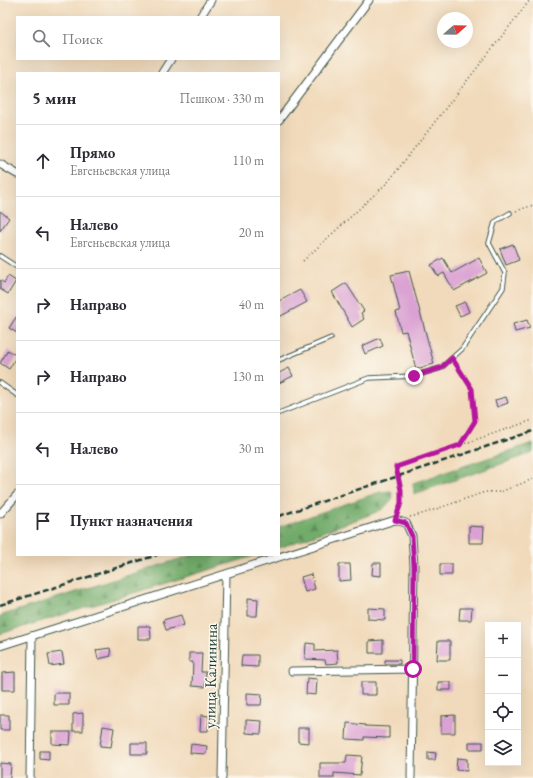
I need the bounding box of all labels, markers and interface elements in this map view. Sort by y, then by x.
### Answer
north arrow [437,12,473,48]
search box [16,16,280,60]
icon: search [30,27,52,49]
text: Поиск [62,29,103,48]
text: 5 мин [32,87,76,109]
text: Пешком · 330 m [180,90,264,107]
text: Прямо [70,143,115,162]
icon: ahead [32,150,54,172]
text: 110 m [233,152,264,169]
text: Евгеньевская улица [70,162,170,179]
text: Налево [70,215,118,234]
icon: left [32,222,54,244]
text: 20 m [239,224,264,241]
text: Евгеньевская улица [70,234,170,251]
icon: right [32,294,54,316]
text: Направо [70,295,127,314]
text: 40 m [239,296,264,313]
icon: right [32,366,54,388]
text: Направо [70,367,127,386]
route end [405,367,423,385]
text: 130 m [233,368,264,385]
icon: left [32,438,54,460]
text: Налево [70,439,118,458]
text: 30 m [239,440,264,457]
icon: arrive [32,510,54,532]
text: Пункт назначения [70,511,193,530]
map controls [485,622,521,766]
button: + [485,622,521,658]
street label: улица Калинина [199,623,222,729]
button: − [485,658,521,694]
route start [404,660,422,678]
button: locate [485,694,521,730]
button: layers [485,730,521,766]

